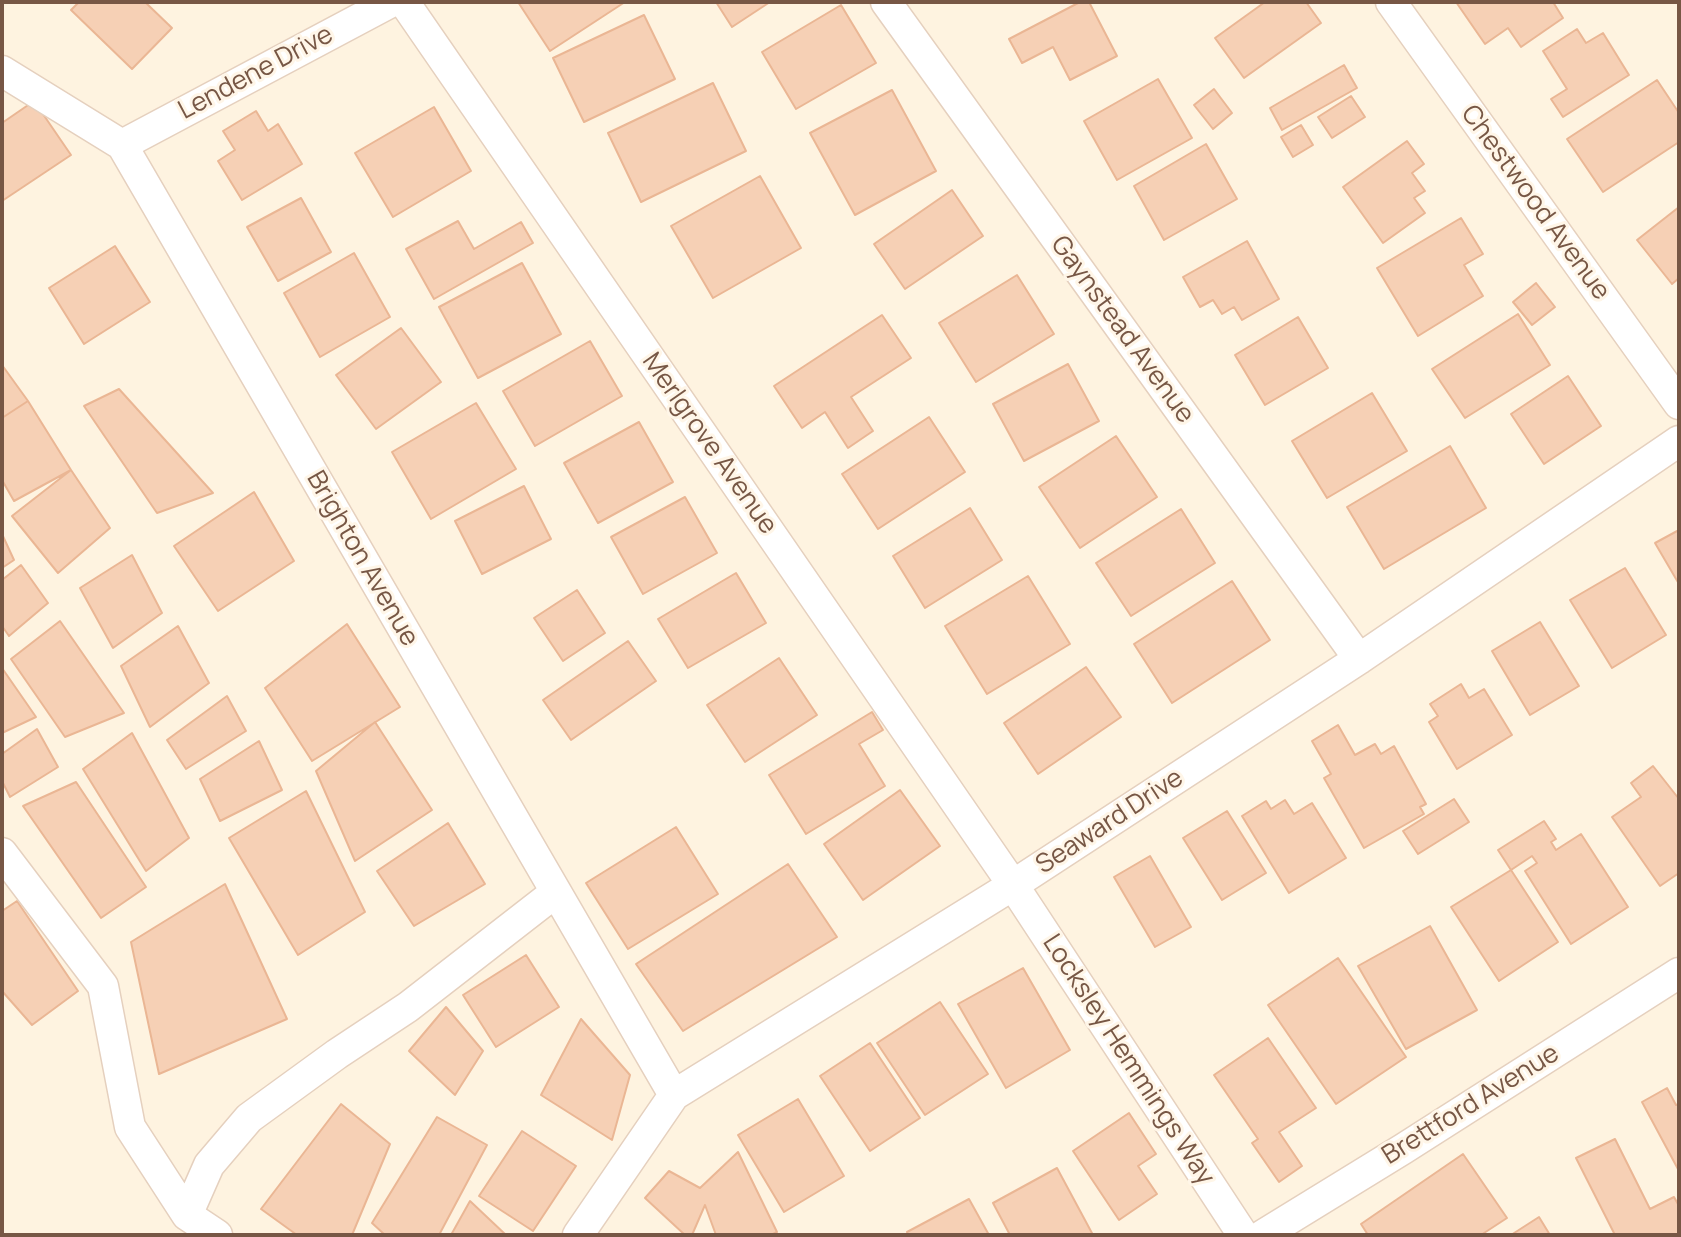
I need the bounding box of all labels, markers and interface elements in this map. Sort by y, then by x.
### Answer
street label: Lendene Drive [174,19,338,127]
street label: Chestwood Avenue [1454,100,1616,306]
street label: Gaynstead Avenue [1044,230,1200,430]
street label: Merlgrove Avenue [635,347,783,541]
street label: Brighton Avenue [299,466,425,652]
street label: Seaward Drive [1031,763,1189,881]
street label: Locksley Hemmings Way [1035,929,1221,1191]
street label: Brettford Avenue [1377,1038,1565,1172]

